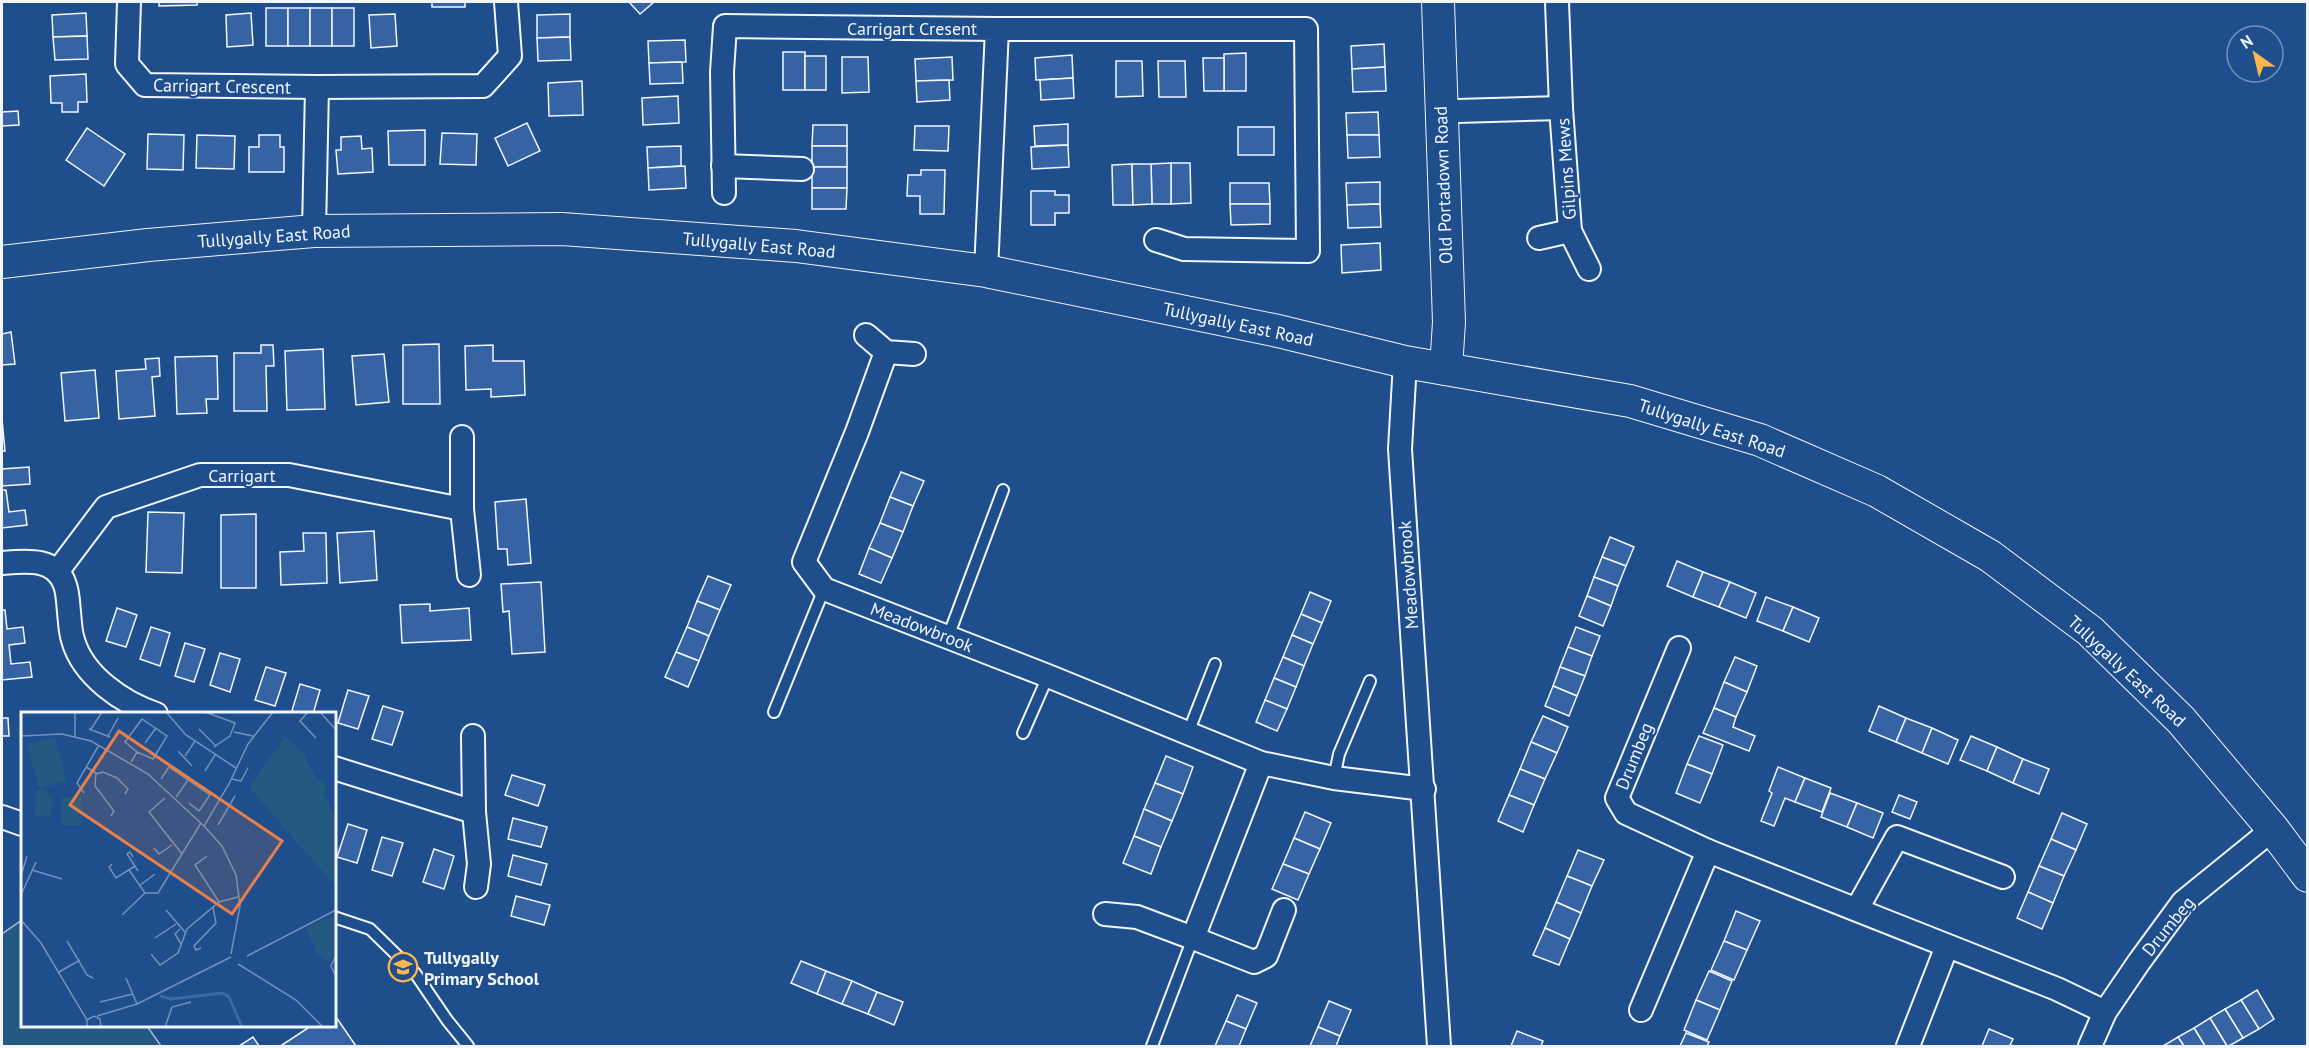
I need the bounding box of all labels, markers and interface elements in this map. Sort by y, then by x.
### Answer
street label: Carrigart Cresent [847,17,977,40]
north arrow [2225,24,2285,84]
text: N [2237,30,2257,53]
street label: Carrigart Crescent [153,73,291,99]
street label: Old Portadown Road [1429,106,1457,264]
street label: Gilpins Mews [1551,117,1581,221]
street label: Tullygally East Road [197,219,351,253]
street label: Tullygally East Road [682,227,836,263]
street label: Tullygally East Road [1161,297,1315,351]
street label: Tullygally East Road [1636,393,1788,463]
street label: Carrigart [208,464,276,487]
street label: Meadowbrook [1393,520,1423,630]
street label: Meadowbrook [867,597,977,657]
street label: Tullygally East Road [2063,610,2191,732]
inset map [21,712,336,1027]
street label: Drumbeg [1610,719,1658,793]
street label: Drumbeg [2137,891,2199,961]
place label: Tullygally Primary School [424,946,540,990]
school or university icon: Tullygally Primary School [387,951,419,983]

